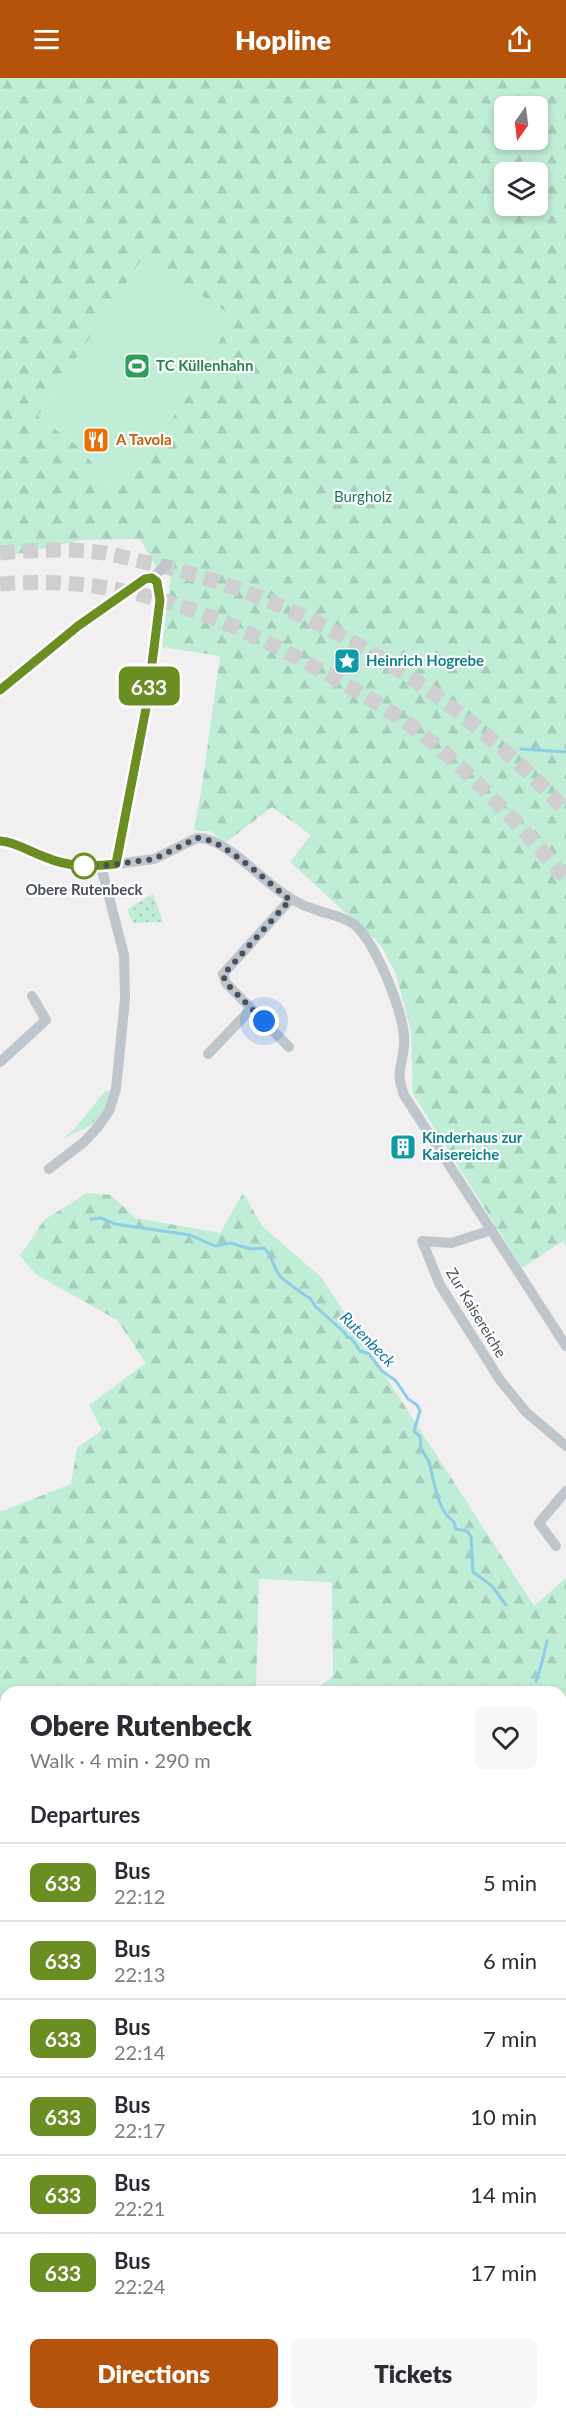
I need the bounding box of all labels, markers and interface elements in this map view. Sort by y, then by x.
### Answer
icon: menu [30,23,63,56]
text: Hopline [235,23,331,56]
icon: share [503,23,536,56]
north arrow [494,96,548,150]
map controls [494,96,548,216]
button: layers [494,162,548,216]
sports icon: TC Küllenhahn [122,351,152,381]
place label: TC Küllenhahn [156,356,253,374]
restaurant icon: A Tavola [81,425,111,455]
place label: A Tavola [115,430,172,448]
park label: Burgholz [334,487,392,505]
place icon: Heinrich Hogrebe [332,646,362,676]
place label: Heinrich Hogrebe [366,651,484,669]
line badge: 633 [114,666,184,706]
text: 633 [131,674,167,699]
marker: Obere Rutenbeck [71,853,97,879]
place label: Obere Rutenbeck [25,880,144,898]
your location [249,1006,279,1036]
place label: Kinderhaus zur Kaisereiche [422,1128,523,1163]
building icon: Kinderhaus zur Kaisereiche [388,1132,418,1162]
street label: Zur Kaisereiche [443,1264,511,1361]
water label: Rutenbeck [337,1307,400,1370]
button: heart [474,1706,537,1769]
text: Obere Rutenbeck [30,1708,252,1742]
text: Walk · 4 min · 290 m [30,1748,211,1772]
text: Departures [30,1801,140,1828]
text: Bus [114,1857,150,1884]
text: 5 min [483,1869,537,1896]
text: 633 [45,1870,81,1895]
text: 22:12 [114,1884,165,1908]
text: Bus [114,1935,150,1962]
text: 6 min [483,1947,537,1974]
text: 633 [45,1948,81,1973]
text: 22:13 [114,1962,165,1986]
text: Bus [114,2013,150,2040]
text: 7 min [483,2025,537,2052]
text: 633 [45,2026,81,2051]
text: 22:14 [114,2040,165,2064]
text: Bus [114,2091,150,2118]
text: 10 min [470,2103,537,2130]
text: 633 [45,2104,81,2129]
text: 22:17 [114,2118,165,2142]
text: Bus [114,2169,150,2196]
text: 14 min [470,2181,537,2208]
text: 633 [45,2182,81,2207]
text: 22:21 [114,2196,165,2220]
text: Bus [114,2247,150,2274]
text: 17 min [470,2259,537,2286]
text: 633 [45,2260,81,2285]
text: 22:24 [114,2274,165,2298]
button: Directions [30,2339,278,2408]
button: Tickets [290,2339,537,2408]

